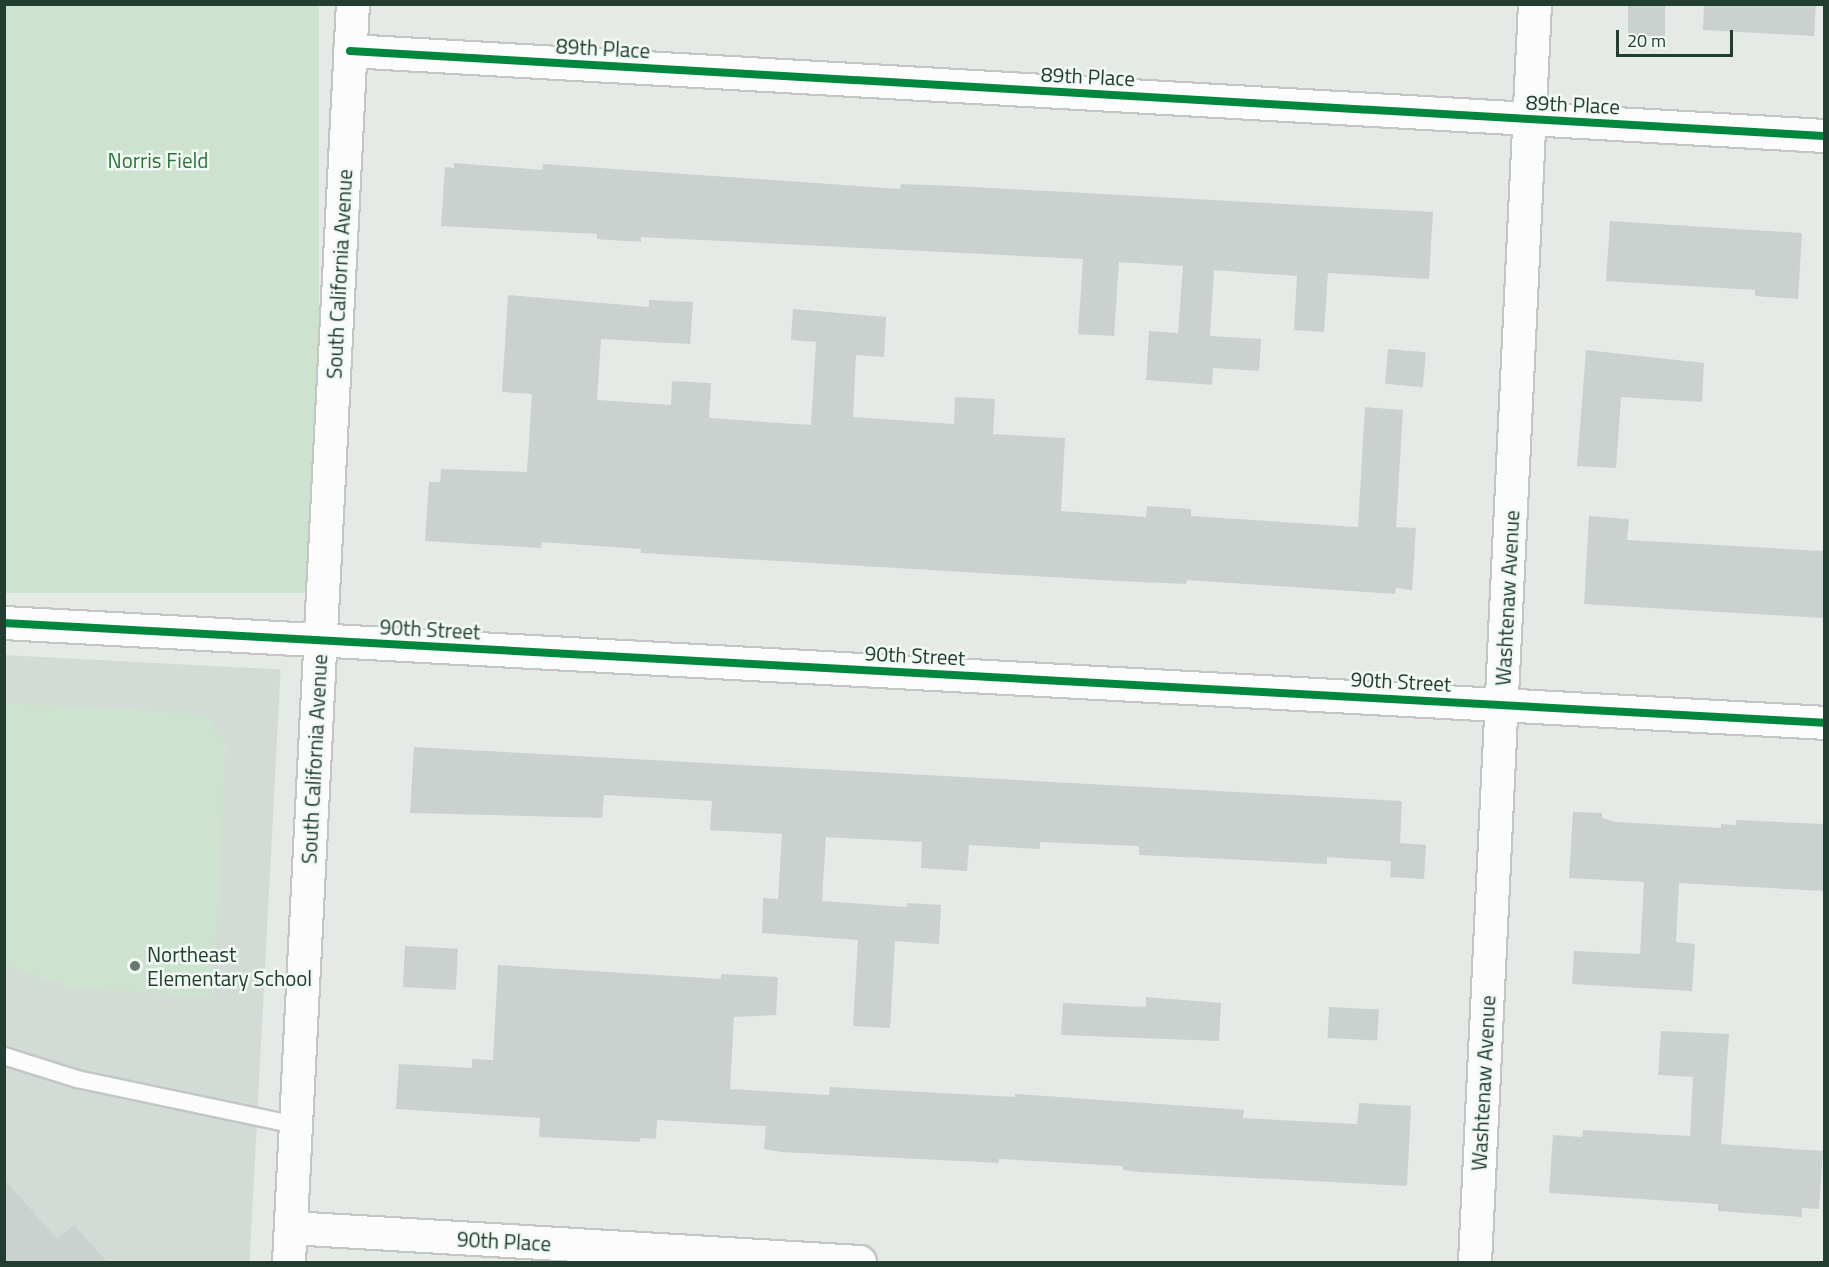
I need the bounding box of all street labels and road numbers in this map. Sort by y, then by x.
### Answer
street label: 89th Place [555,33,651,63]
street label: 89th Place [1040,61,1136,91]
street label: 89th Place [1525,89,1621,119]
street label: South California Avenue [321,168,357,380]
street label: Washtenaw Avenue [1490,510,1524,686]
street label: 90th Street [379,614,481,644]
street label: 90th Street [864,640,966,670]
street label: South California Avenue [296,653,332,865]
street label: 90th Street [1350,666,1452,696]
street label: Washtenaw Avenue [1466,995,1500,1171]
street label: 90th Place [456,1226,552,1256]

